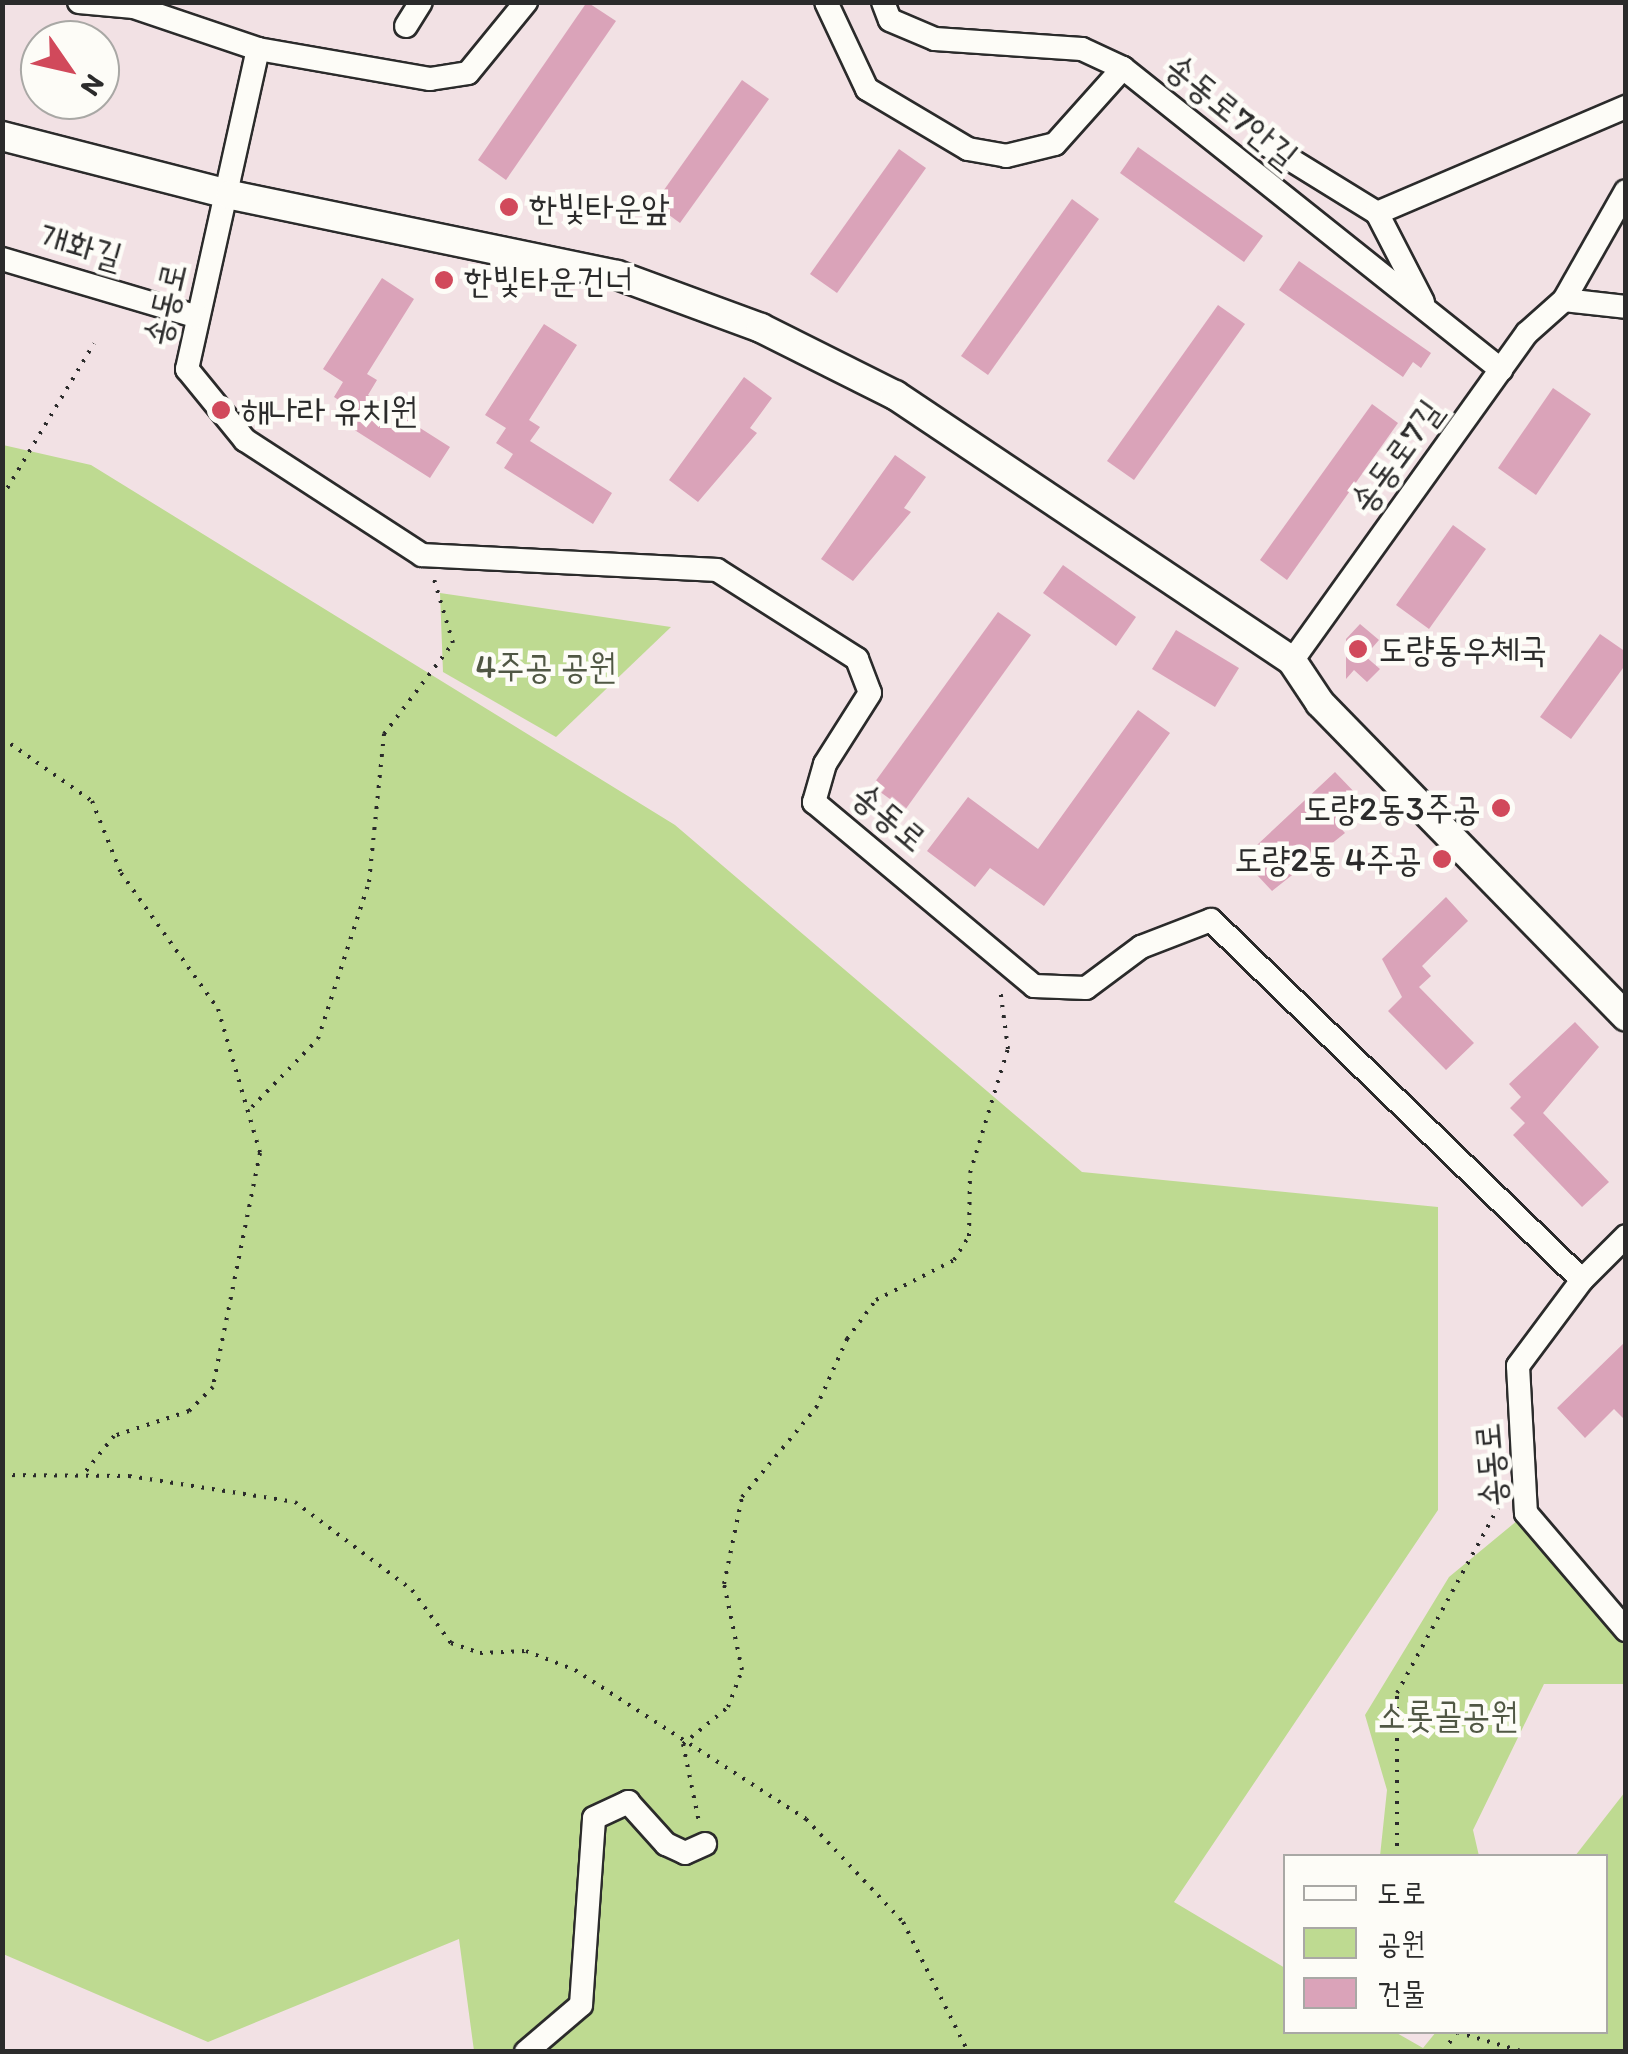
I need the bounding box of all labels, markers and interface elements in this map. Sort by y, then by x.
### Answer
north arrow [20,20,120,120]
street label: 송동로7안길 [1157,45,1307,177]
text: N [74,68,113,103]
place label: 한빛타운앞 [529,186,670,228]
marker: 한빛타운앞 [498,196,520,218]
street label: 개화길 [35,214,127,278]
street label: 송동로 [135,258,195,350]
place label: 한빛타운건너 [464,259,633,301]
marker: 한빛타운건너 [433,269,455,291]
place label: 해나라 유치원 [241,389,418,431]
street label: 송동로7길 [1341,391,1451,521]
marker: 해나라 유치원 [210,399,232,421]
place label: 도량동우체국 [1378,628,1547,670]
marker: 도량동우체국 [1347,638,1369,660]
park label: 4주공 공원 [475,645,617,687]
street label: 송동로 [844,774,936,860]
place label: 도량2동3주공 [1303,787,1481,829]
marker: 도량2동3주공 [1490,797,1512,819]
place label: 도량2동 4주공 [1234,838,1422,880]
marker: 도량2동 4주공 [1431,848,1453,870]
street label: 송동로 [1465,1421,1515,1509]
park label: 소롯골공원 [1378,1694,1518,1736]
legend [1283,1854,1608,2034]
text: 도로 [1377,1874,1425,1911]
text: 공원 [1377,1924,1425,1961]
text: 건물 [1377,1974,1425,2011]

